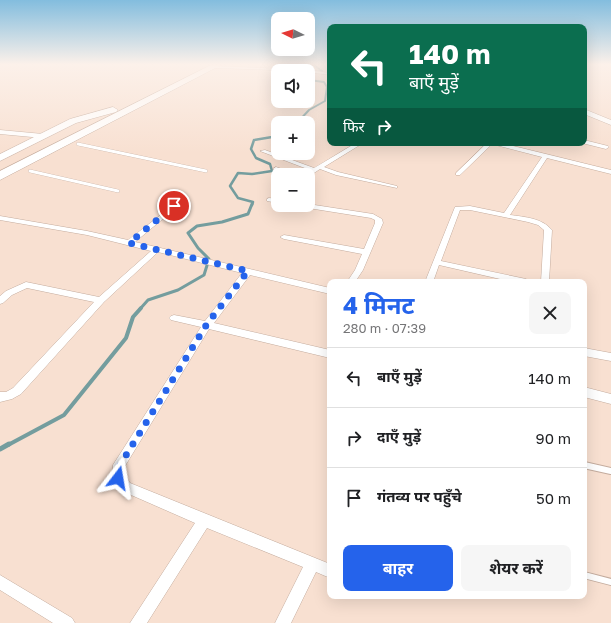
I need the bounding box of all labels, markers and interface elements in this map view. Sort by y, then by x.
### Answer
north arrow [271,12,315,56]
map controls [271,12,315,212]
text: 140 m [409,37,491,70]
icon: left [343,40,395,92]
button: sound [271,64,315,108]
text: बाएँ मुड़ें [409,71,459,93]
button: + [271,116,315,160]
icon: right [373,116,395,138]
text: फिर [343,117,365,135]
button: − [271,168,315,212]
pin [157,189,191,223]
icon: arrive [163,195,185,217]
text: 4 मिनट [343,290,414,319]
button: close [529,292,571,334]
text: 280 m · 07:39 [343,320,426,336]
icon: left [343,367,365,389]
text: बाएँ मुड़ें [377,367,422,385]
text: 140 m [528,369,571,387]
icon: right [343,427,365,449]
text: दाएँ मुड़ें [377,427,421,445]
text: 90 m [536,429,571,447]
position arrow [97,457,139,499]
icon: arrive [343,487,365,509]
text: गंतव्य पर पहुँचे [377,487,462,505]
text: 50 m [536,489,571,507]
button: बाहर [343,545,453,591]
button: शेयर करें [461,545,571,591]

